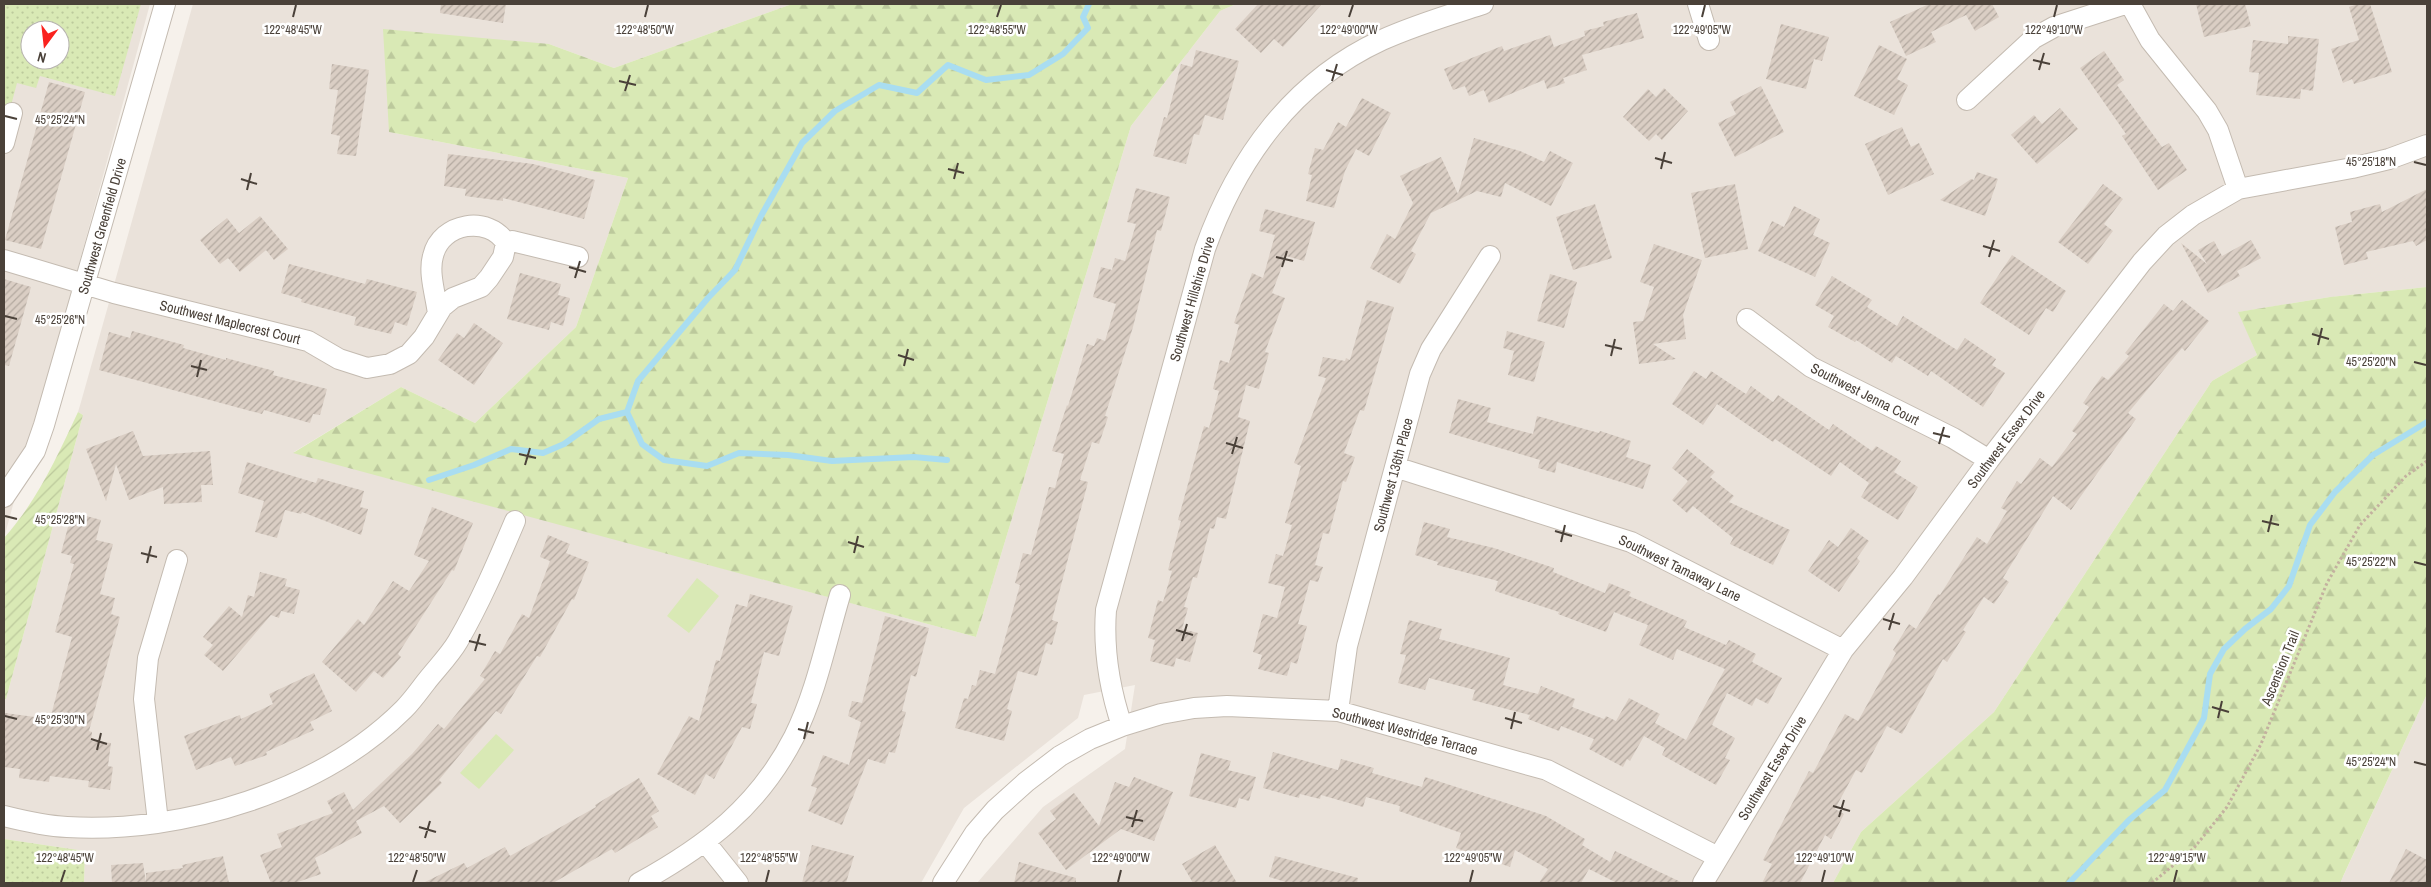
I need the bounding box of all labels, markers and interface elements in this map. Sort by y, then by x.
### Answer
north arrow [20,20,70,70]
text: 122°48'45"W [264,22,323,38]
text: 122°48'50"W [616,22,675,38]
text: 122°48'55"W [968,22,1027,38]
text: 122°49'00"W [1320,22,1379,38]
text: 122°49'05"W [1673,22,1732,38]
text: 122°49'10"W [2025,22,2084,38]
text: N [35,48,48,67]
text: 45°25'24"N [35,112,85,128]
text: 45°25'18"N [2346,154,2396,170]
street label: Southwest Greenfield Drive [74,156,130,296]
street label: Southwest Hillshire Drive [1165,234,1219,364]
street label: Southwest Maplecrest Court [158,296,302,348]
text: 45°25'26"N [35,312,85,328]
text: 45°25'20"N [2346,354,2396,370]
street label: Southwest Jenna Court [1808,359,1922,429]
street label: Southwest Essex Drive [1963,386,2049,492]
street label: Southwest 136th Place [1369,416,1417,534]
text: 45°25'28"N [35,512,85,528]
street label: Southwest Tamaway Lane [1616,531,1744,605]
text: 45°25'22"N [2346,554,2396,570]
street label: Ascension Trail [2256,628,2303,709]
street label: Southwest Westridge Terrace [1330,703,1480,759]
text: 45°25'30"N [35,712,85,728]
street label: Southwest Essex Drive [1734,712,1810,824]
text: 45°25'24"N [2346,754,2396,770]
text: 122°48'45"W [36,850,95,866]
text: 122°48'50"W [388,850,447,866]
text: 122°48'55"W [740,850,799,866]
text: 122°49'00"W [1092,850,1151,866]
text: 122°49'05"W [1444,850,1503,866]
text: 122°49'10"W [1796,850,1855,866]
text: 122°49'15"W [2148,850,2207,866]

